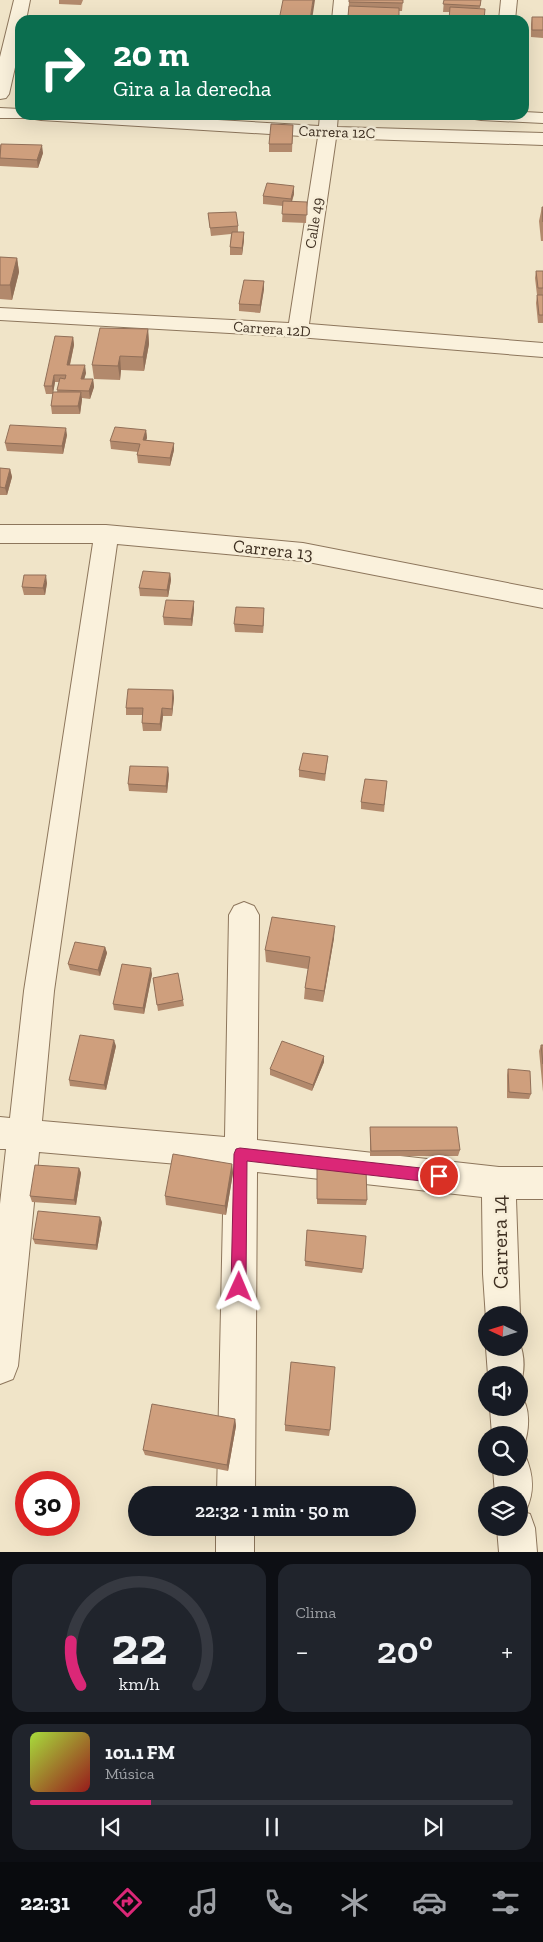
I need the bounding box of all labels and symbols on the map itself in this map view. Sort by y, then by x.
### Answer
street label: Carrera 12C [298,122,376,142]
street label: Calle 49 [301,196,327,250]
street label: Carrera 12D [233,317,311,341]
street label: Carrera 13 [232,535,314,565]
pin [418,1155,460,1197]
street label: Carrera 14 [486,1195,513,1289]
position arrow [212,1260,264,1312]
north arrow [478,1306,528,1356]
speed limit sign: 30 [15,1471,80,1536]

